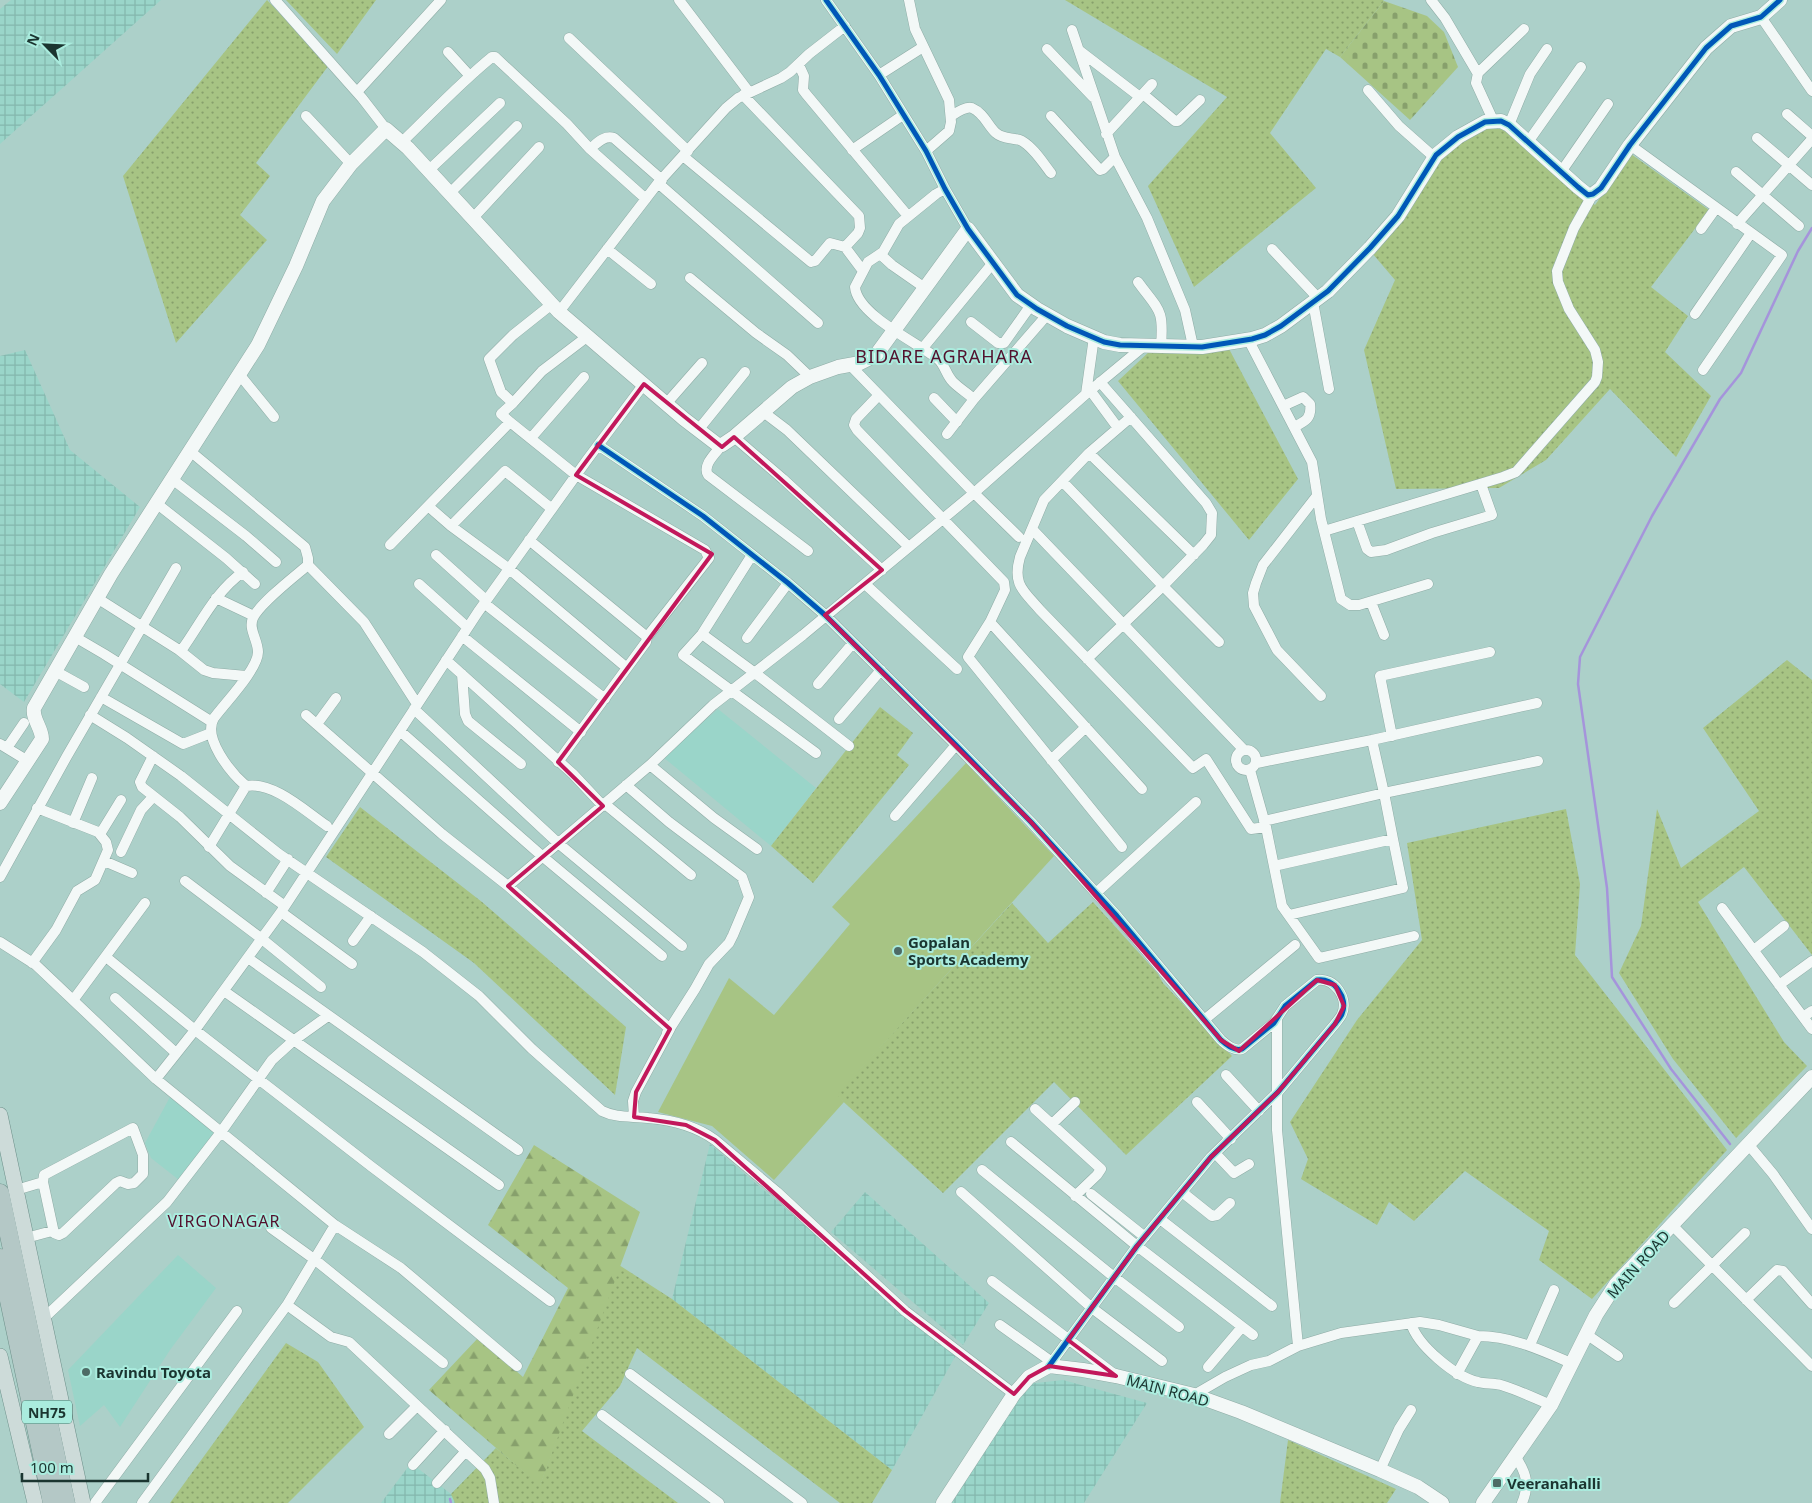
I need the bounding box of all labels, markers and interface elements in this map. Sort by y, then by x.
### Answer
north arrow [20,20,70,70]
text: N [22,30,44,49]
district label: BIDARE AGRAHARA [855,344,1033,368]
place label: Gopalan Sports Academy [908,932,1029,969]
marker: Gopalan Sports Academy [892,945,904,957]
district label: VIRGONAGAR [167,1210,281,1232]
street label: MAIN ROAD [1602,1226,1674,1302]
place label: Ravindu Toyota [96,1362,211,1382]
marker: Ravindu Toyota [80,1366,92,1378]
street label: MAIN ROAD [1124,1369,1212,1411]
road number: NH75 [22,1400,72,1424]
scale bar [22,1450,149,1482]
text: 100 m [30,1457,74,1477]
place label: Veeranahalli [1507,1473,1601,1493]
marker: Veeranahalli [1491,1477,1503,1489]

